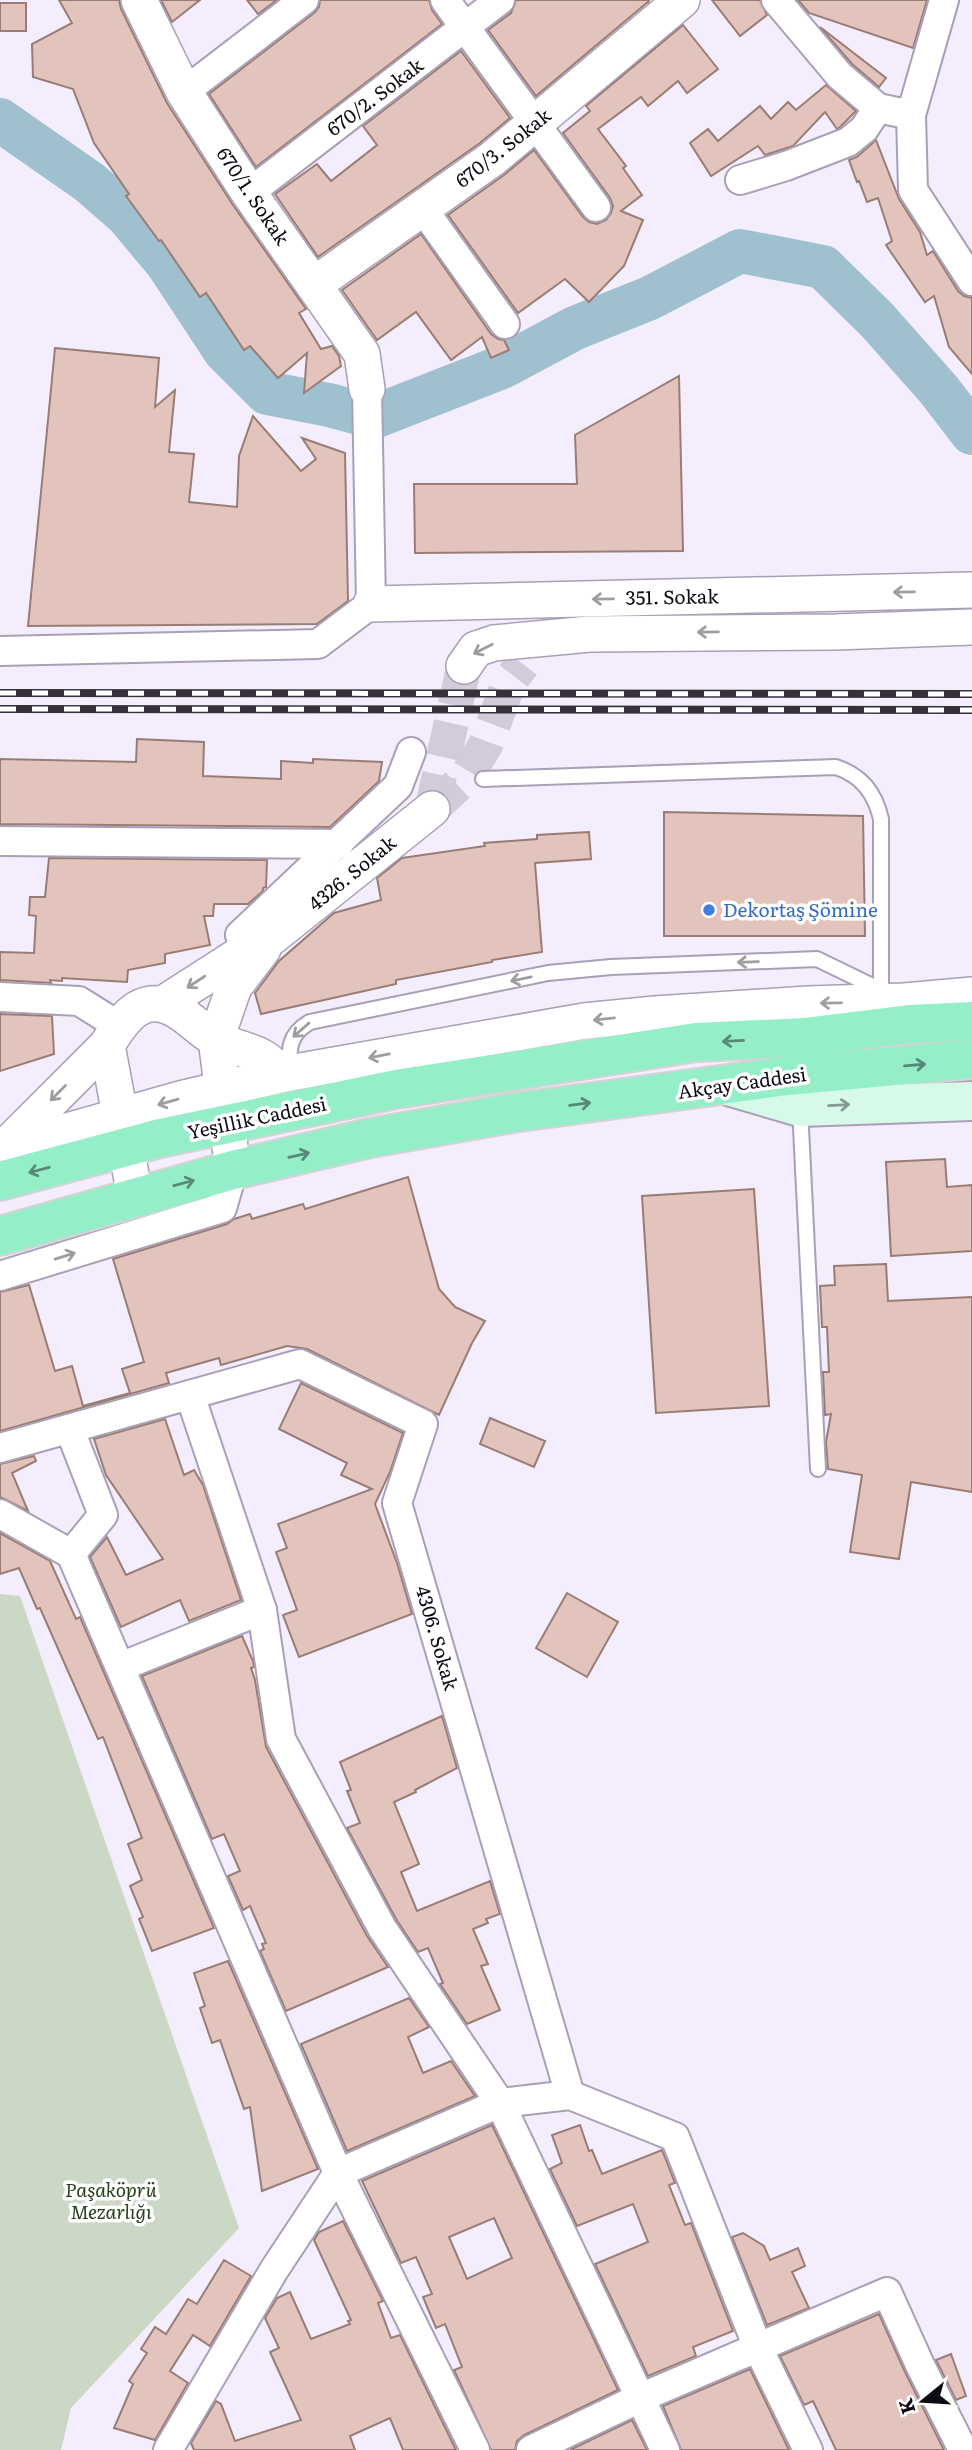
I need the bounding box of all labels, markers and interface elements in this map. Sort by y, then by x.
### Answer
street label: 670/2. Sokak [320,50,429,142]
street label: 670/3. Sokak [449,101,556,194]
street label: 670/1. Sokak [211,141,297,250]
street label: 351. Sokak [625,581,719,611]
one-way arrow [893,585,916,598]
one-way arrow [592,592,615,605]
one-way arrow [697,625,720,639]
one-way arrow [473,642,493,656]
street label: 4326. Sokak [301,828,402,916]
place label: Dekortaş Şömine [723,895,878,923]
marker: Dekortaş Şömine [701,902,717,918]
one-way arrow [736,955,759,968]
one-way arrow [510,972,533,986]
one-way arrow [187,975,206,990]
one-way arrow [819,997,842,1010]
one-way arrow [593,1013,616,1026]
one-way arrow [292,1021,310,1037]
one-way arrow [722,1034,745,1047]
one-way arrow [368,1049,391,1063]
one-way arrow [903,1058,925,1071]
street label: Akçay Caddesi [676,1059,808,1105]
one-way arrow [50,1085,67,1102]
street label: Yeşillik Caddesi [185,1089,329,1145]
one-way arrow [158,1096,180,1109]
one-way arrow [568,1098,591,1111]
one-way arrow [827,1098,850,1111]
one-way arrow [288,1147,310,1160]
one-way arrow [28,1165,50,1178]
one-way arrow [172,1176,195,1189]
one-way arrow [54,1249,76,1262]
street label: 4306. Sokak [410,1582,466,1694]
park label: Paşaköprü Mezarlığı [65,2175,158,2225]
north arrow [888,2366,958,2436]
text: K [890,2395,921,2418]

